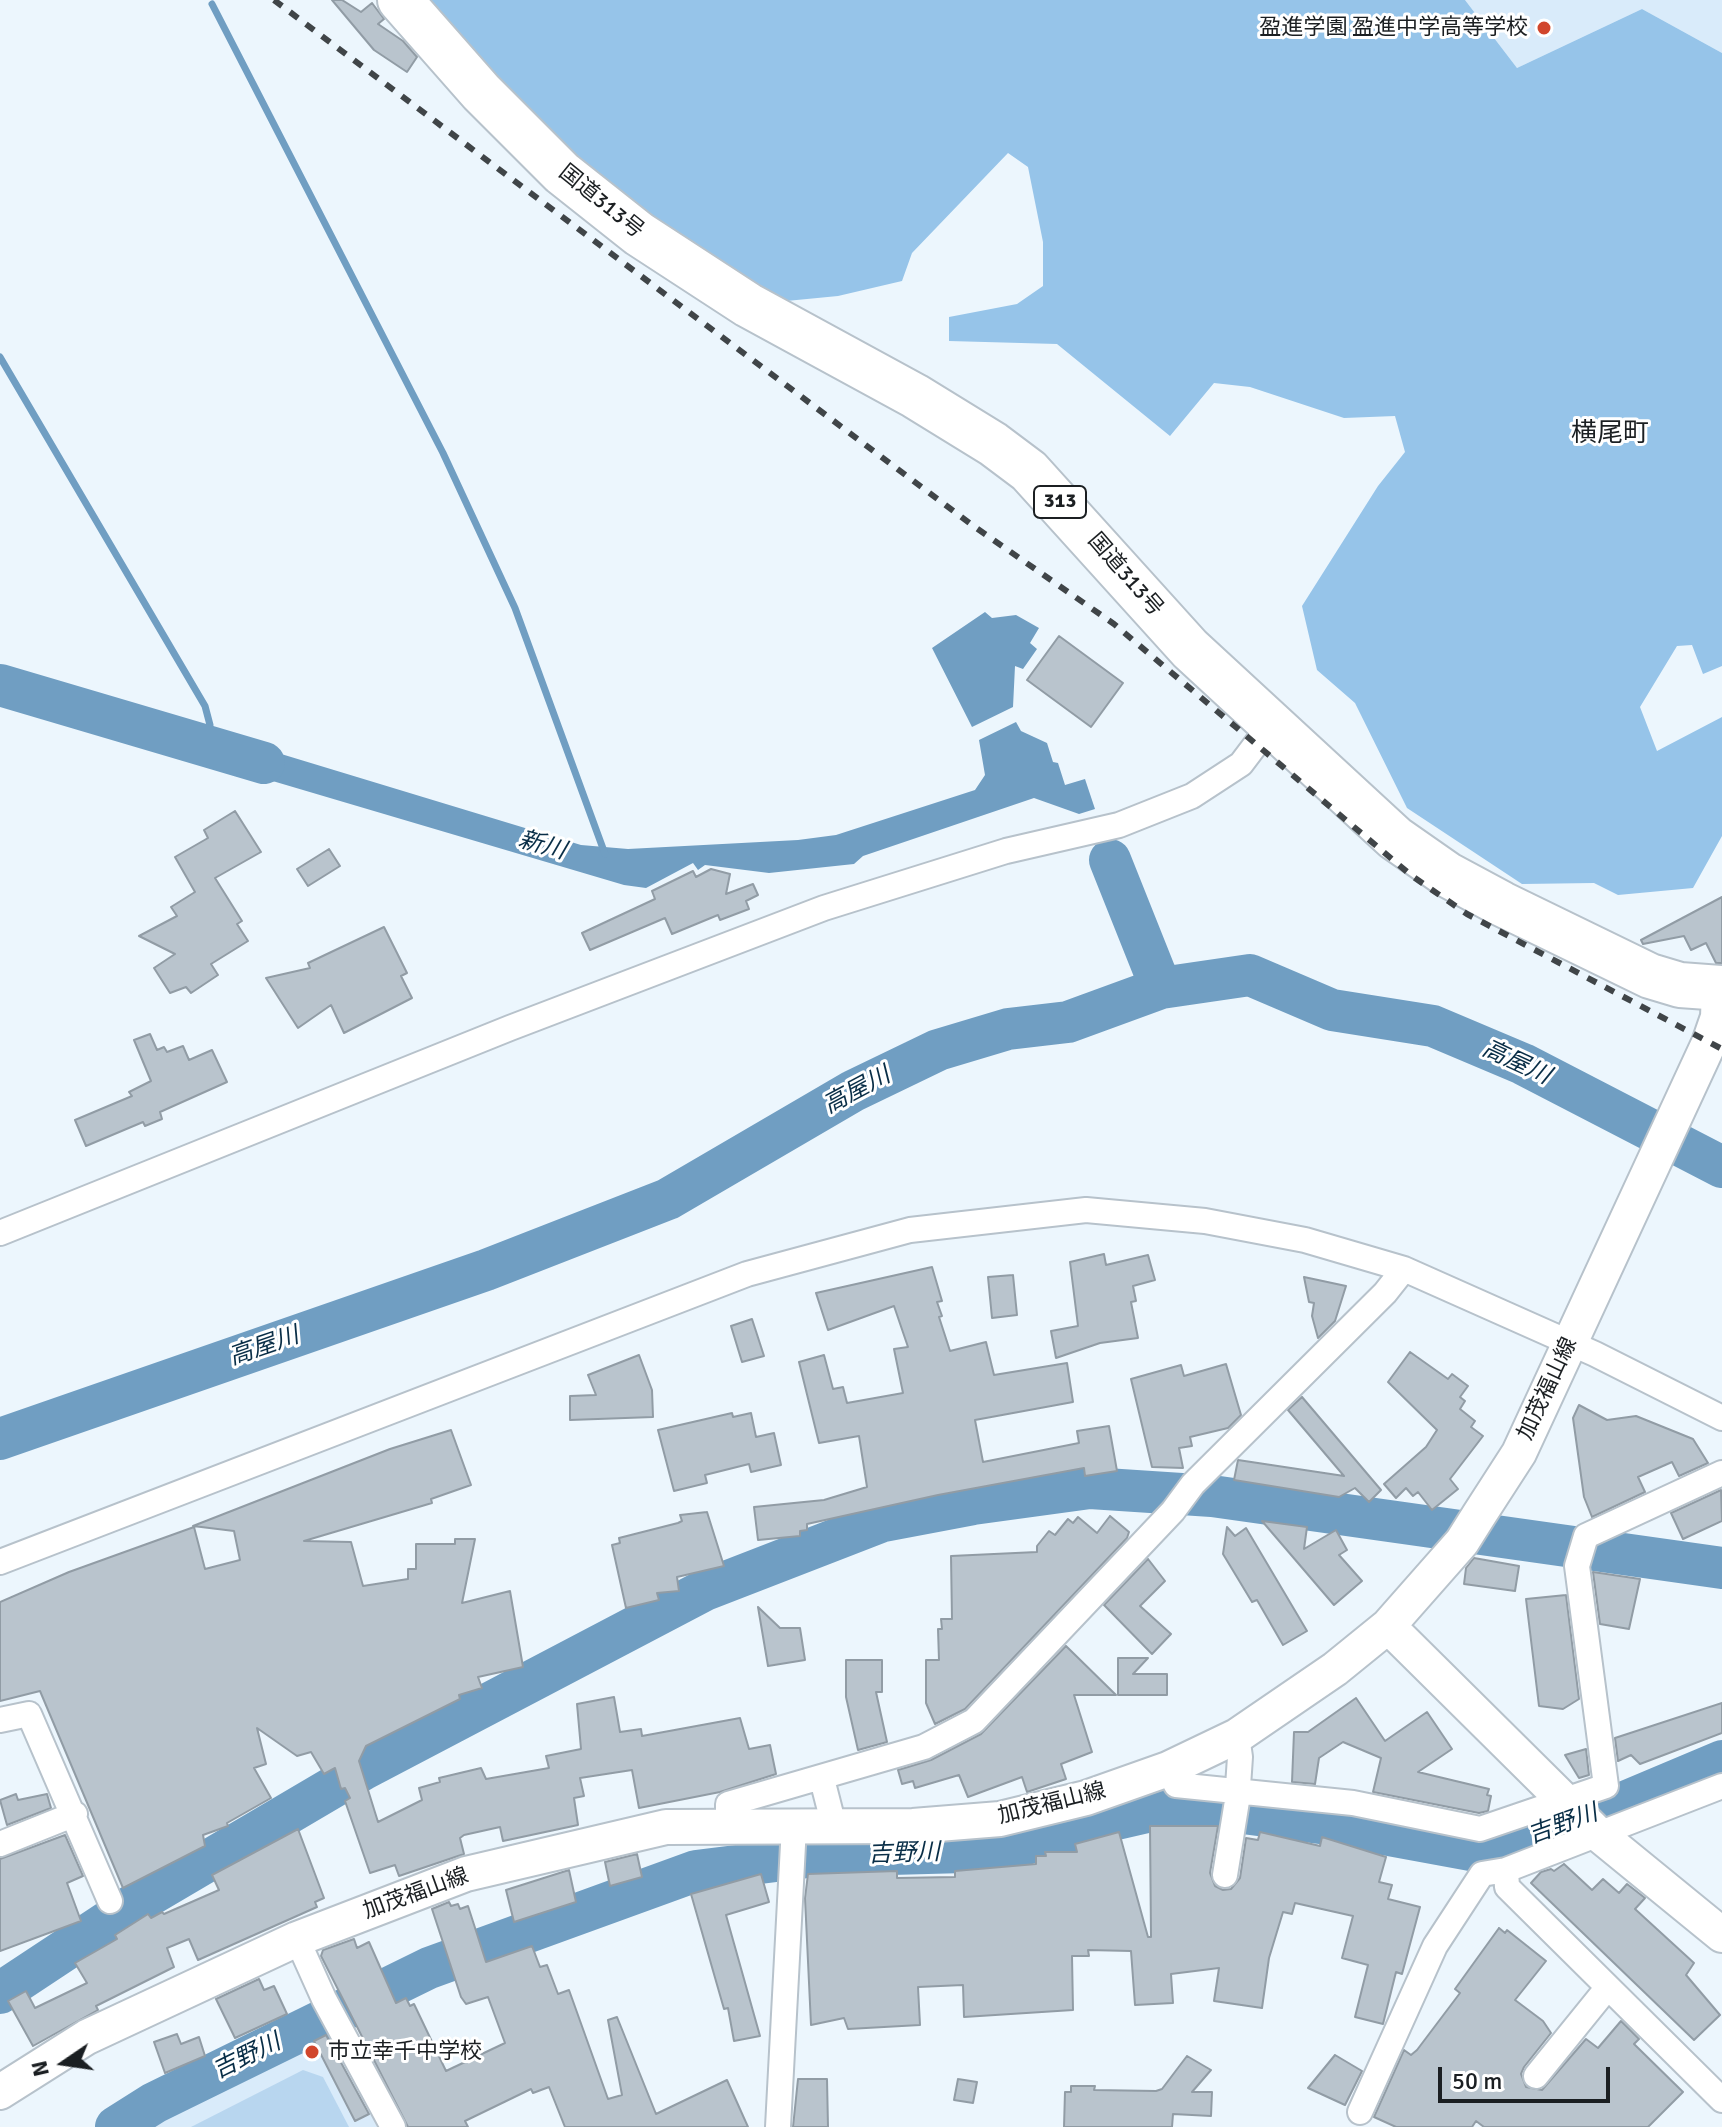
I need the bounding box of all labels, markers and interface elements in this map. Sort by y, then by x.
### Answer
place label: 盈進学園 盈進中学高等学校 [1259,15,1528,41]
marker: 盈進学園 盈進中学高等学校 [1535,19,1553,37]
street label: 国道313号 [553,160,649,244]
district label: 横尾町 [1571,418,1649,450]
road number: 313 [1034,486,1086,518]
street label: 国道313号 [1082,528,1168,622]
water label: 新川 [515,826,569,866]
water label: 高屋川 [1477,1035,1555,1091]
water label: 高屋川 [818,1061,896,1121]
water label: 高屋川 [225,1322,303,1372]
street label: 加茂福山線 [1513,1334,1583,1444]
street label: 加茂福山線 [995,1778,1109,1830]
water label: 吉野川 [1524,1799,1602,1851]
water label: 吉野川 [868,1838,940,1870]
street label: 加茂福山線 [360,1863,472,1925]
north arrow [24,2023,104,2103]
water label: 吉野川 [208,2028,286,2086]
place label: 市立幸千中学校 [328,2039,482,2065]
marker: 市立幸千中学校 [303,2043,321,2061]
scale bar [1442,2051,1614,2101]
text: N [25,2058,55,2079]
text: 50 m [1452,2066,1502,2096]

